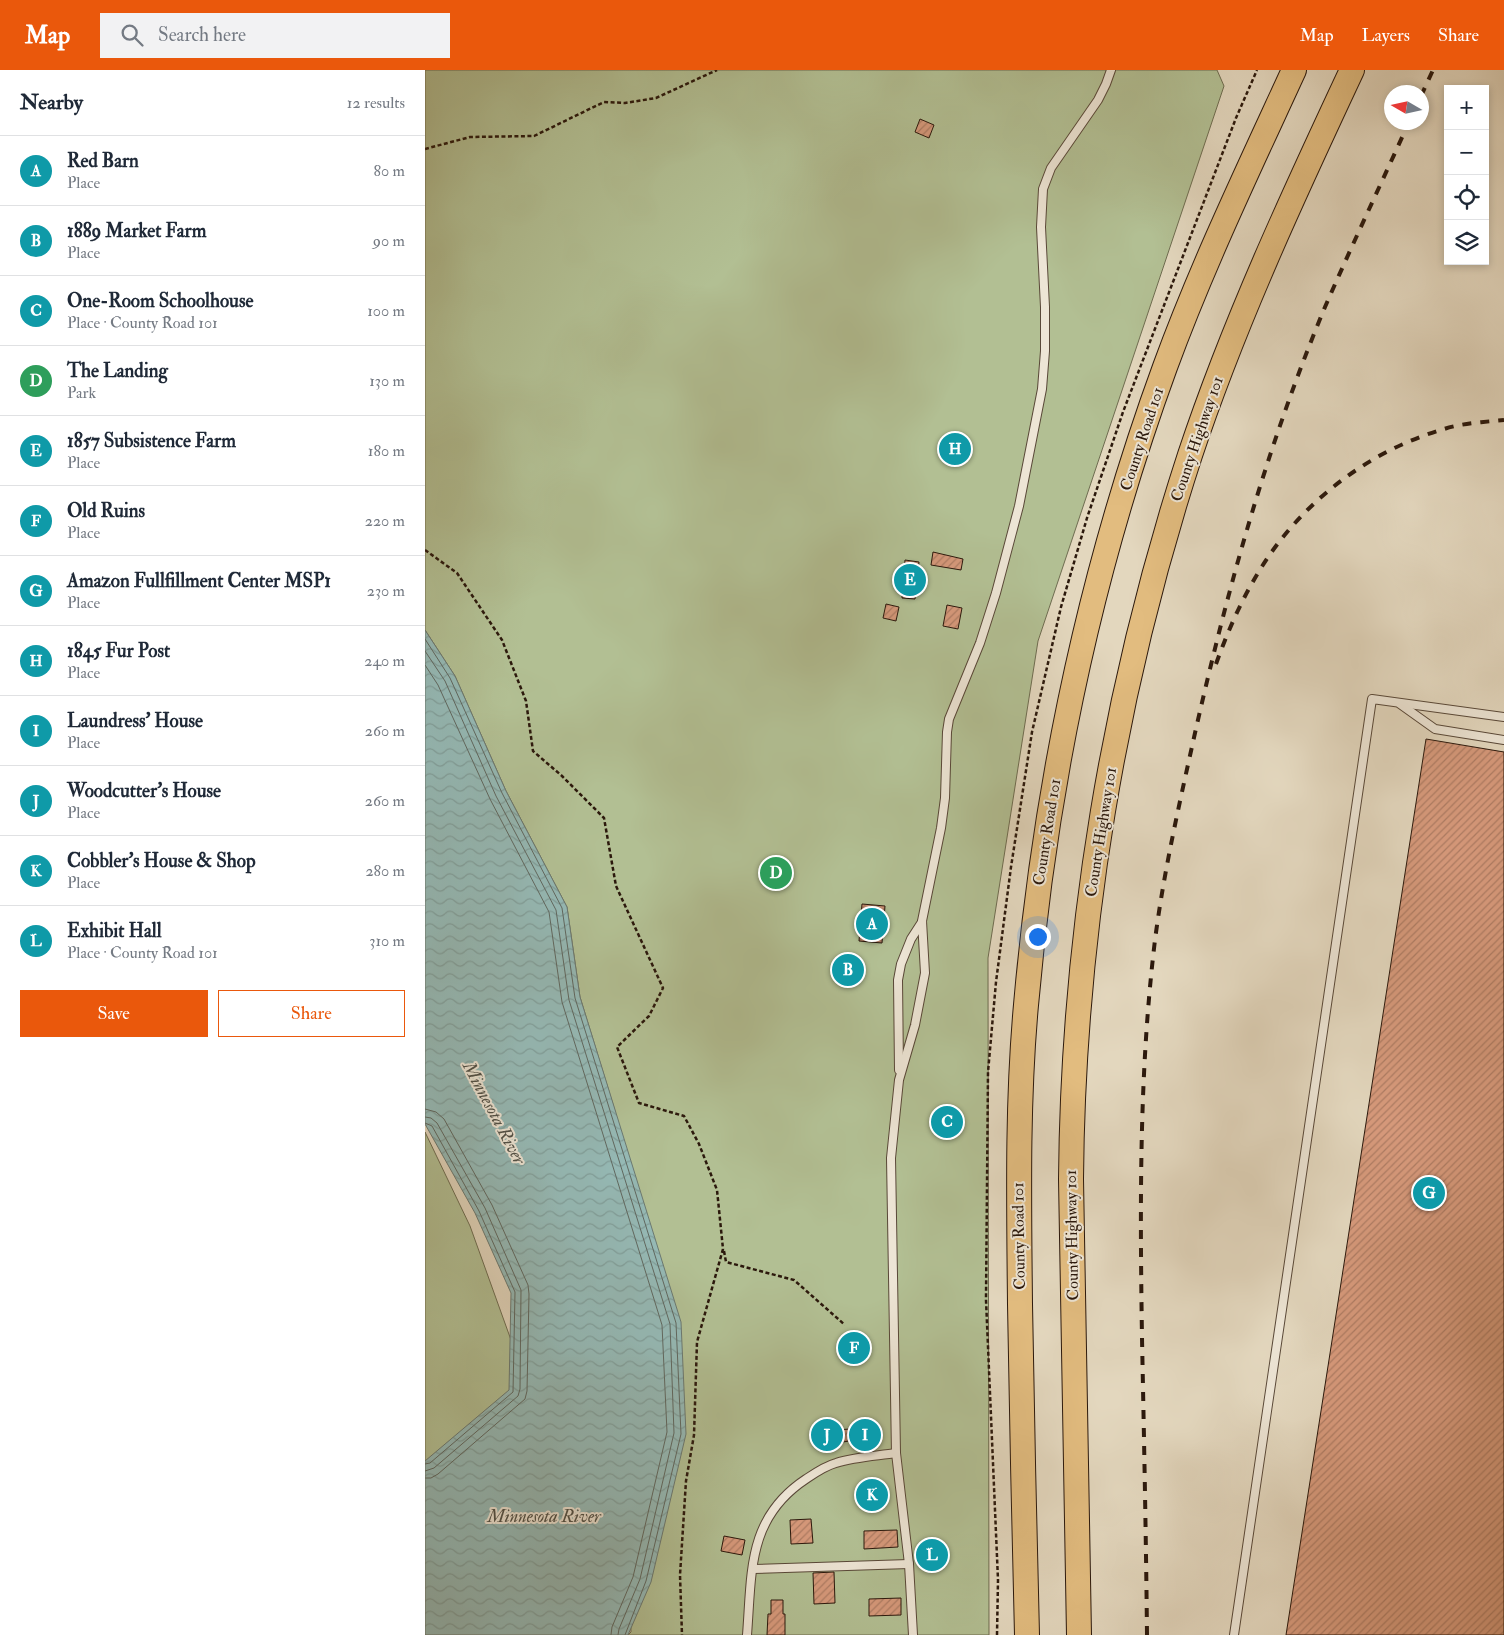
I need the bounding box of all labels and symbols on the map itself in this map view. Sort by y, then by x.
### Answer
north arrow [1384,85,1429,130]
street label: County Highway 101 [1166,374,1228,504]
street label: County Road 101 [1116,385,1168,493]
pin: H [939,430,971,468]
pin: E [894,561,926,599]
street label: County Highway 101 [1081,766,1121,898]
street label: County Road 101 [1029,777,1065,887]
pin: D [760,854,792,892]
pin: A [856,905,888,943]
your location [1025,924,1051,950]
pin: B [832,951,864,989]
water label: Minnesota River [457,1057,531,1170]
pin: C [931,1103,963,1141]
street label: County Highway 101 [1061,1169,1083,1301]
pin: G [1413,1174,1445,1212]
street label: County Road 101 [1008,1182,1030,1290]
pin: F [838,1329,870,1367]
pin: J [811,1416,843,1454]
pin: I [849,1416,881,1454]
pin: K [856,1476,888,1514]
water label: Minnesota River [486,1505,602,1528]
pin: L [916,1536,948,1574]

